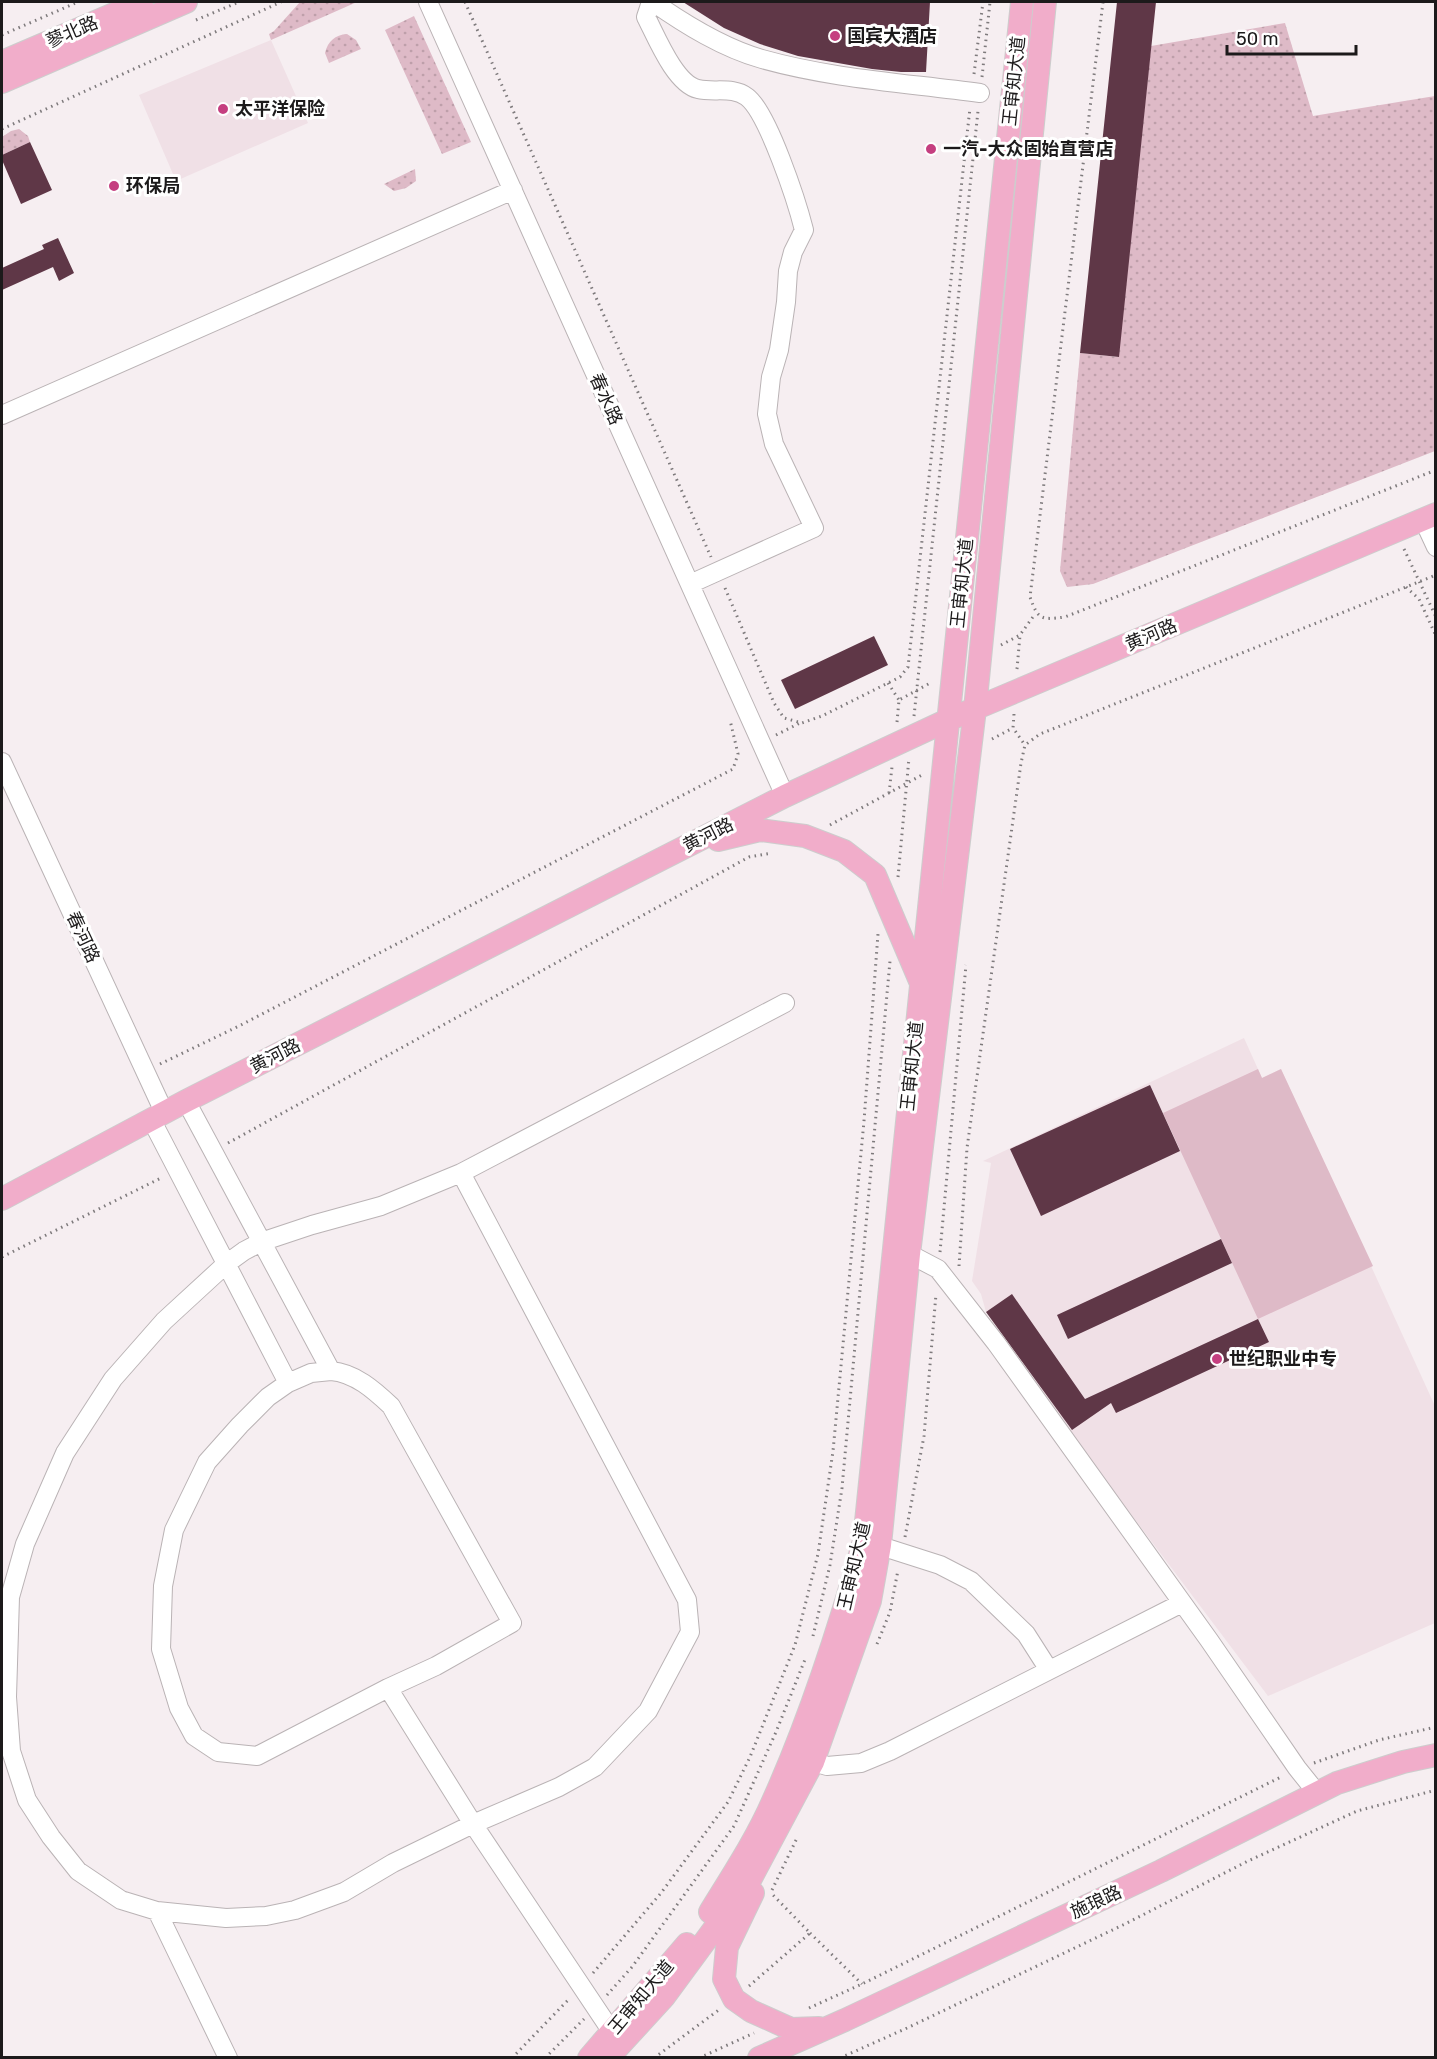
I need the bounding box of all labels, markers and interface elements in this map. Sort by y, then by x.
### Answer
street label: 蓼北路 [43,11,101,53]
scale bar [1227,18,1356,56]
place label: 国宾大酒店 [847,25,937,47]
text: 50 m [1236,28,1279,50]
marker: 国宾大酒店 [828,29,842,43]
street label: 王审知大道 [998,35,1030,127]
place label: 太平洋保险 [235,98,325,120]
marker: 太平洋保险 [216,102,230,116]
place label: 一汽-大众固始直营店 [943,138,1114,160]
marker: 一汽-大众固始直营店 [924,142,938,156]
place label: 环保局 [126,175,180,197]
marker: 环保局 [107,179,121,193]
street label: 春水路 [585,370,627,428]
street label: 王审知大道 [946,537,978,629]
street label: 黄河路 [1122,614,1180,656]
street label: 黄河路 [679,813,737,857]
street label: 春河路 [62,908,104,966]
street label: 王审知大道 [896,1020,928,1112]
street label: 黄河路 [246,1034,304,1078]
place label: 世纪职业中专 [1229,1348,1337,1370]
marker: 世纪职业中专 [1210,1352,1224,1366]
street label: 王审知大道 [833,1520,875,1612]
street label: 施琅路 [1067,1881,1125,1923]
street label: 王审知大道 [604,1955,678,2039]

